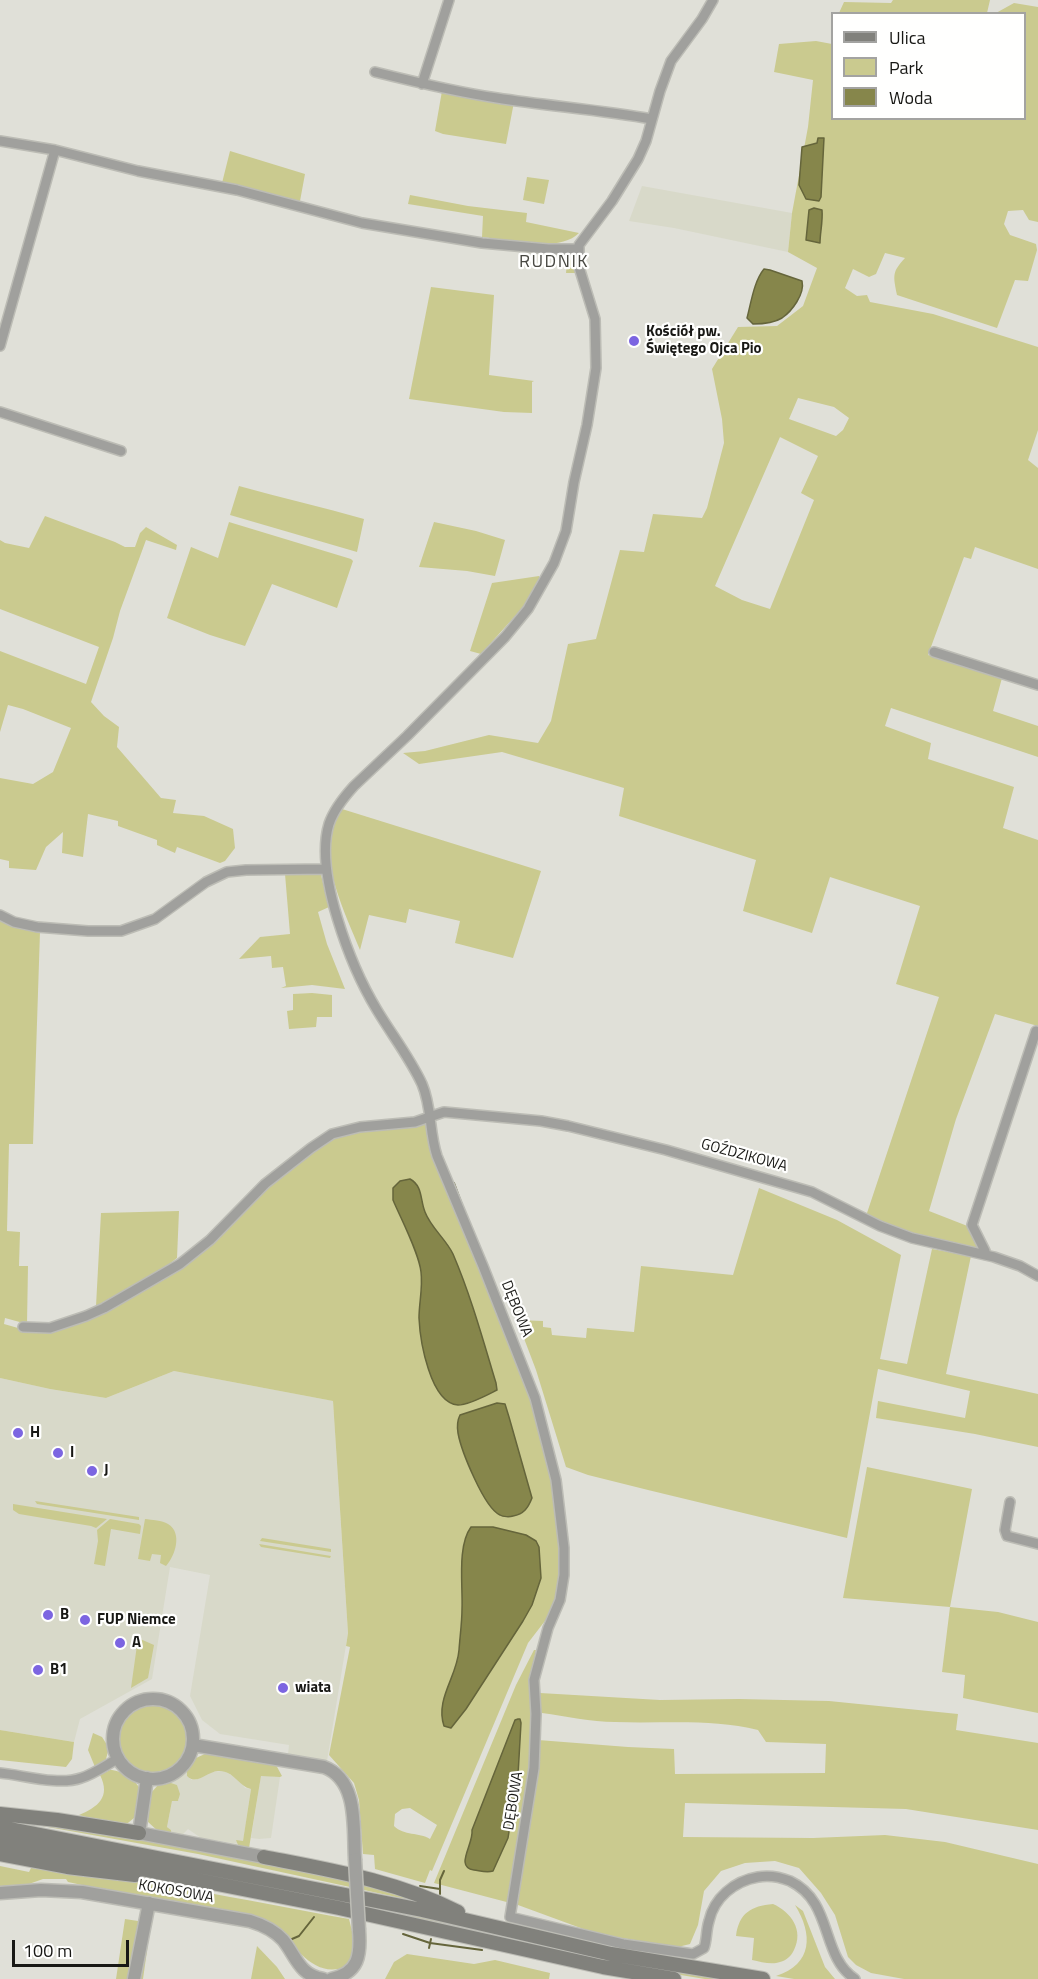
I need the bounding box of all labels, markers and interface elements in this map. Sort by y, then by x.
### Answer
legend [831,12,1026,120]
text: Ulica [889,24,926,51]
text: Park [889,54,923,81]
text: Woda [889,84,933,111]
district label: RUDNIK [519,252,589,274]
place label: Kościół pw. Świętego Ojca Pio [646,323,762,358]
marker: Kościół pw. Świętego Ojca Pio [627,334,641,348]
street label: GOŹDZIKOWA [699,1136,789,1176]
street label: DĘBOWA [497,1278,535,1340]
place label: H [30,1424,40,1442]
marker: H [11,1426,25,1440]
place label: I [70,1444,74,1462]
marker: I [51,1446,65,1460]
place label: J [104,1462,109,1480]
marker: J [85,1464,99,1478]
place label: B [60,1606,69,1624]
marker: B [41,1608,55,1622]
place label: FUP Niemce [97,1611,176,1629]
marker: FUP Niemce [78,1613,92,1627]
place label: A [132,1634,141,1652]
marker: A [113,1636,127,1650]
place label: B1 [50,1661,68,1679]
marker: B1 [31,1663,45,1677]
place label: wiata [295,1679,331,1697]
marker: wiata [276,1681,290,1695]
street label: DĘBOWA [500,1770,528,1832]
street label: KOKOSOWA [137,1877,215,1907]
scale bar [15,1928,132,1966]
text: 100 m [23,1937,72,1964]

